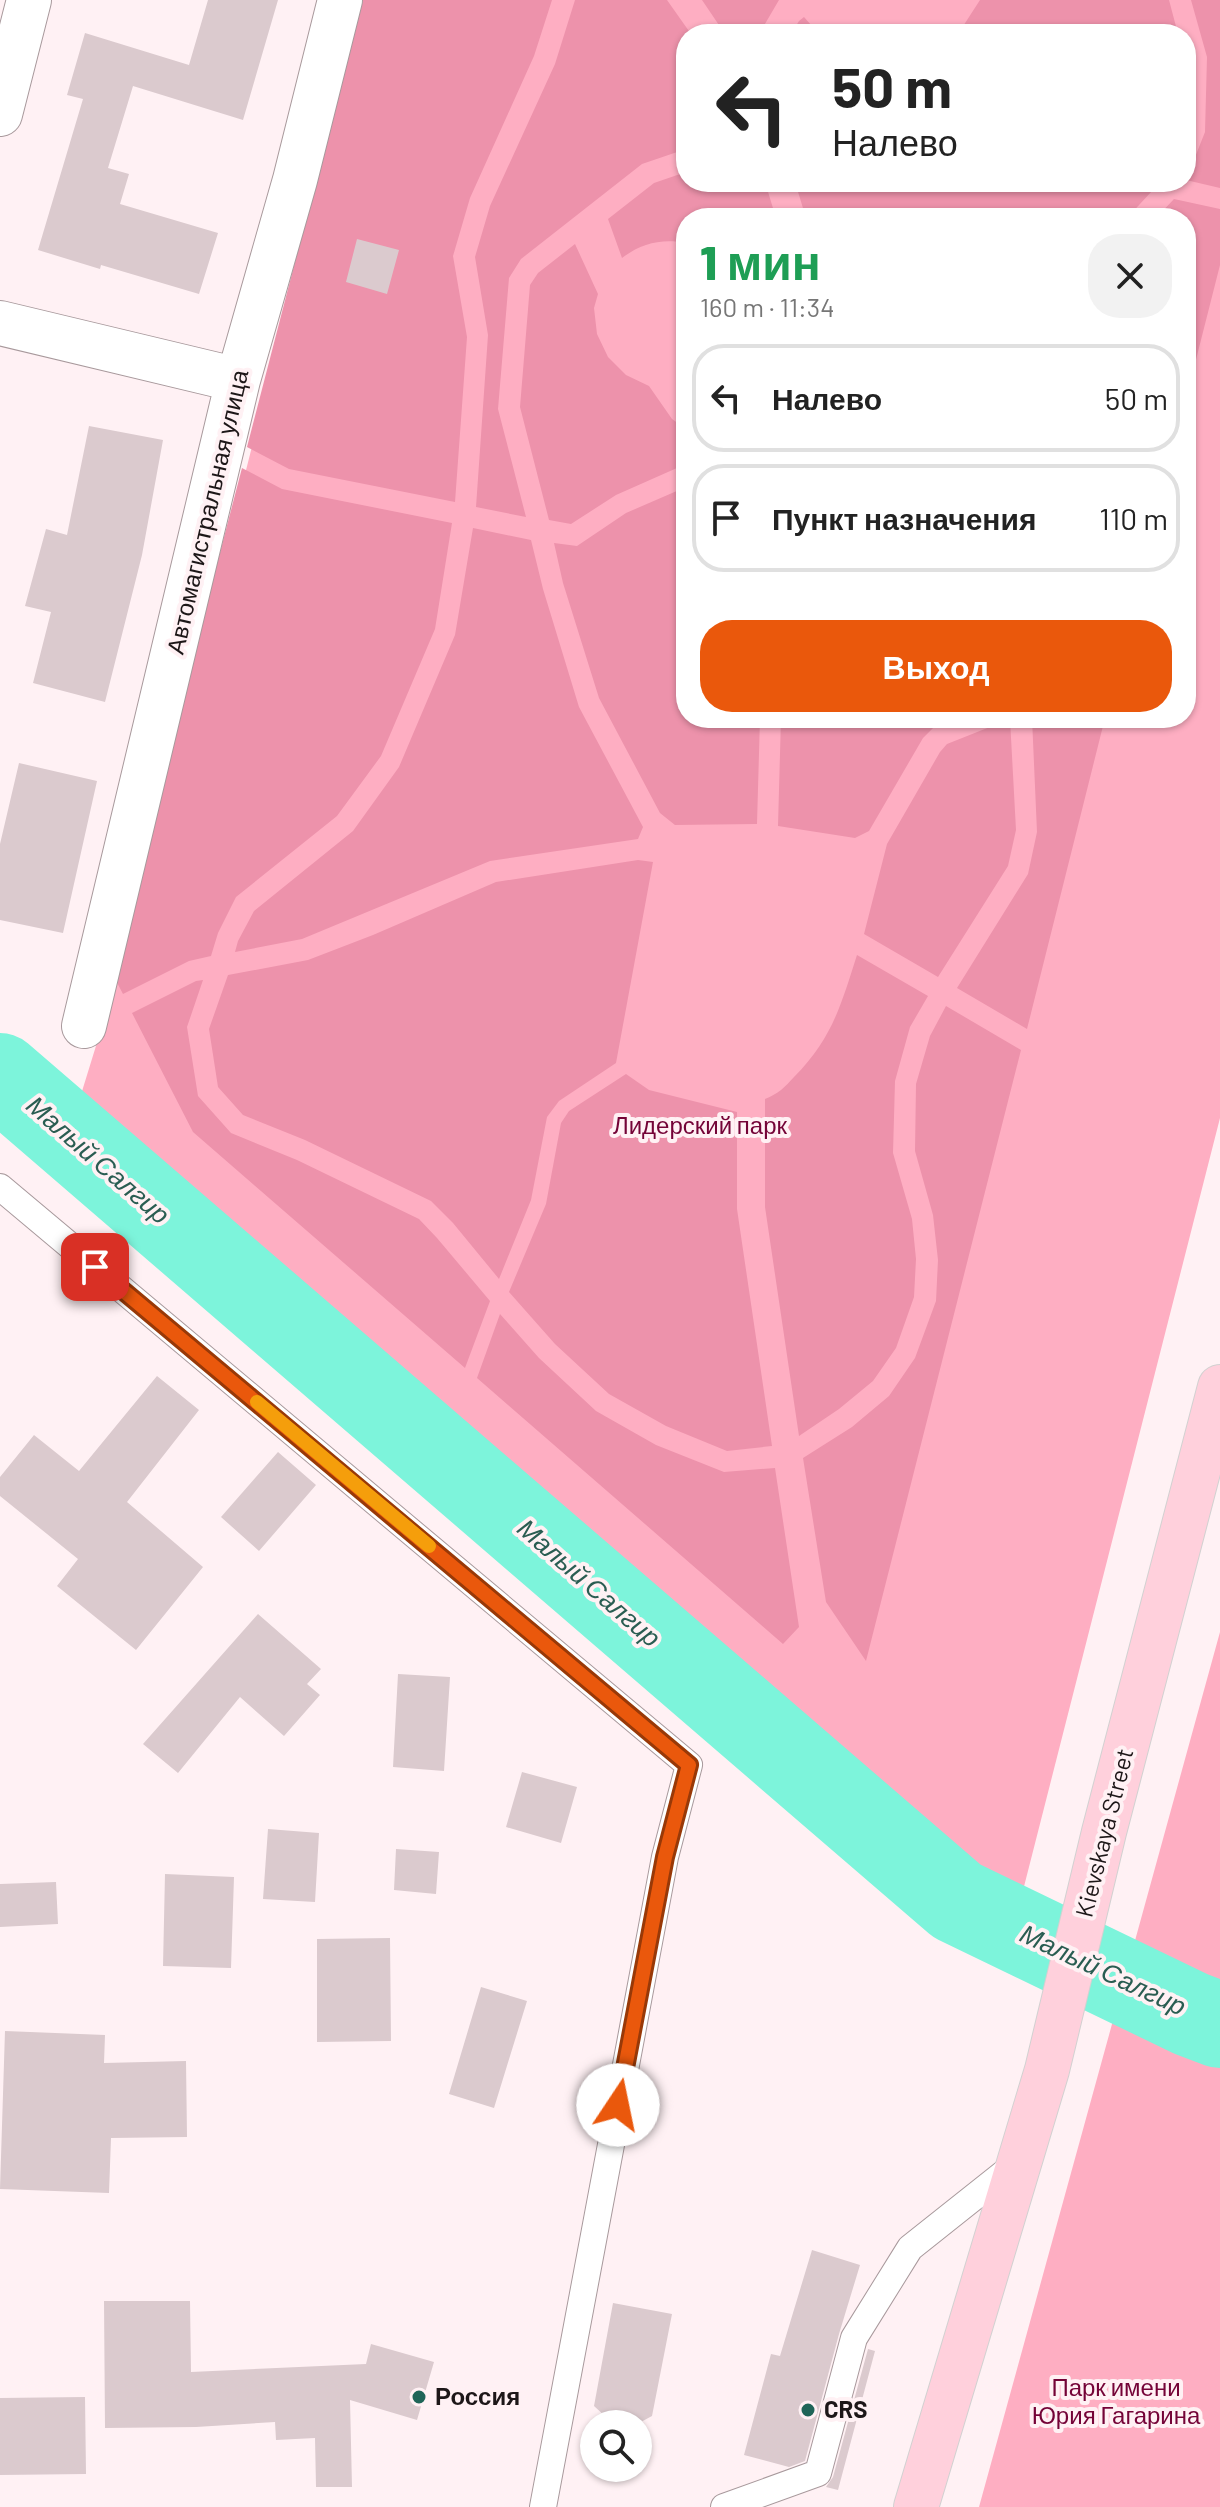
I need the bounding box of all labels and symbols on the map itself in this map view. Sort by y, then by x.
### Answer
street label: Автомагистральная улица [160,366,254,657]
water label: Малый Салгир [21,1088,177,1229]
park label: Лидерский парк [613,1110,788,1139]
pin [61,1233,129,1301]
water label: Малый Салгир [512,1511,668,1652]
street label: Kievskaya Street [1069,1745,1139,1920]
water label: Малый Салгир [1016,1917,1191,2021]
position arrow [576,2063,660,2147]
park label: Парк имени Юрия Гагарина [1032,2372,1201,2429]
place label: Россия [435,2381,520,2410]
marker: Россия [410,2388,428,2406]
place label: CRS [824,2394,868,2423]
marker: CRS [799,2401,817,2419]

